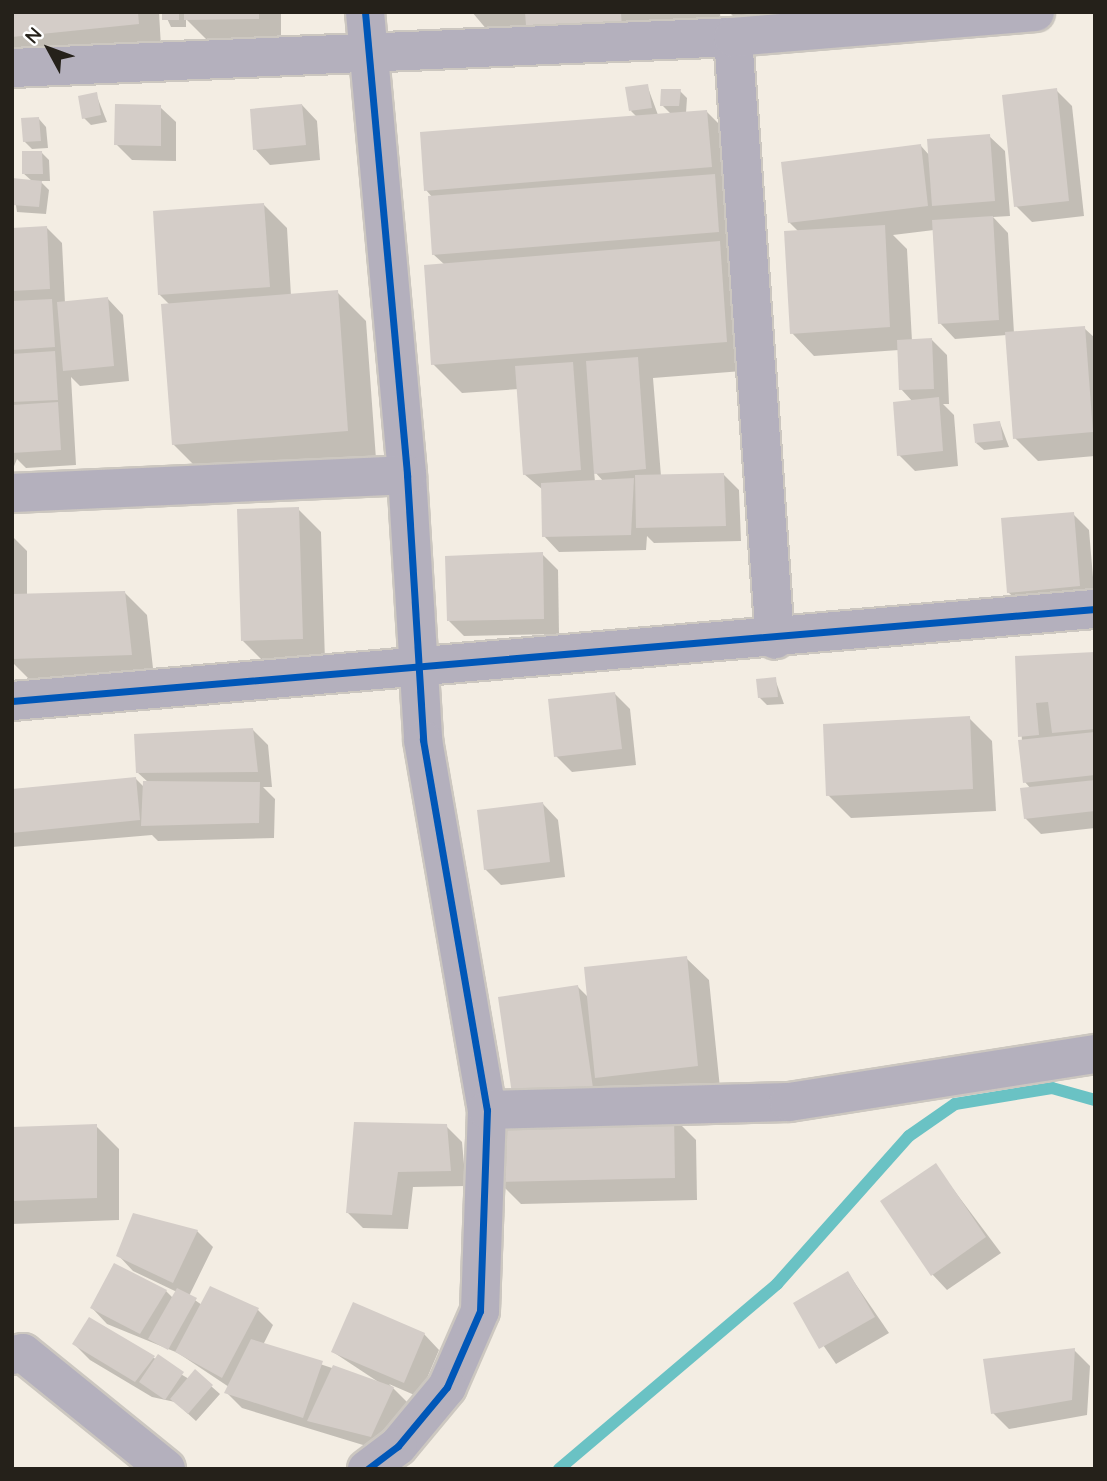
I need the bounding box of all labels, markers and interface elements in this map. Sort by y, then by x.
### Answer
north arrow [14,14,84,84]
text: N [20,22,47,48]

